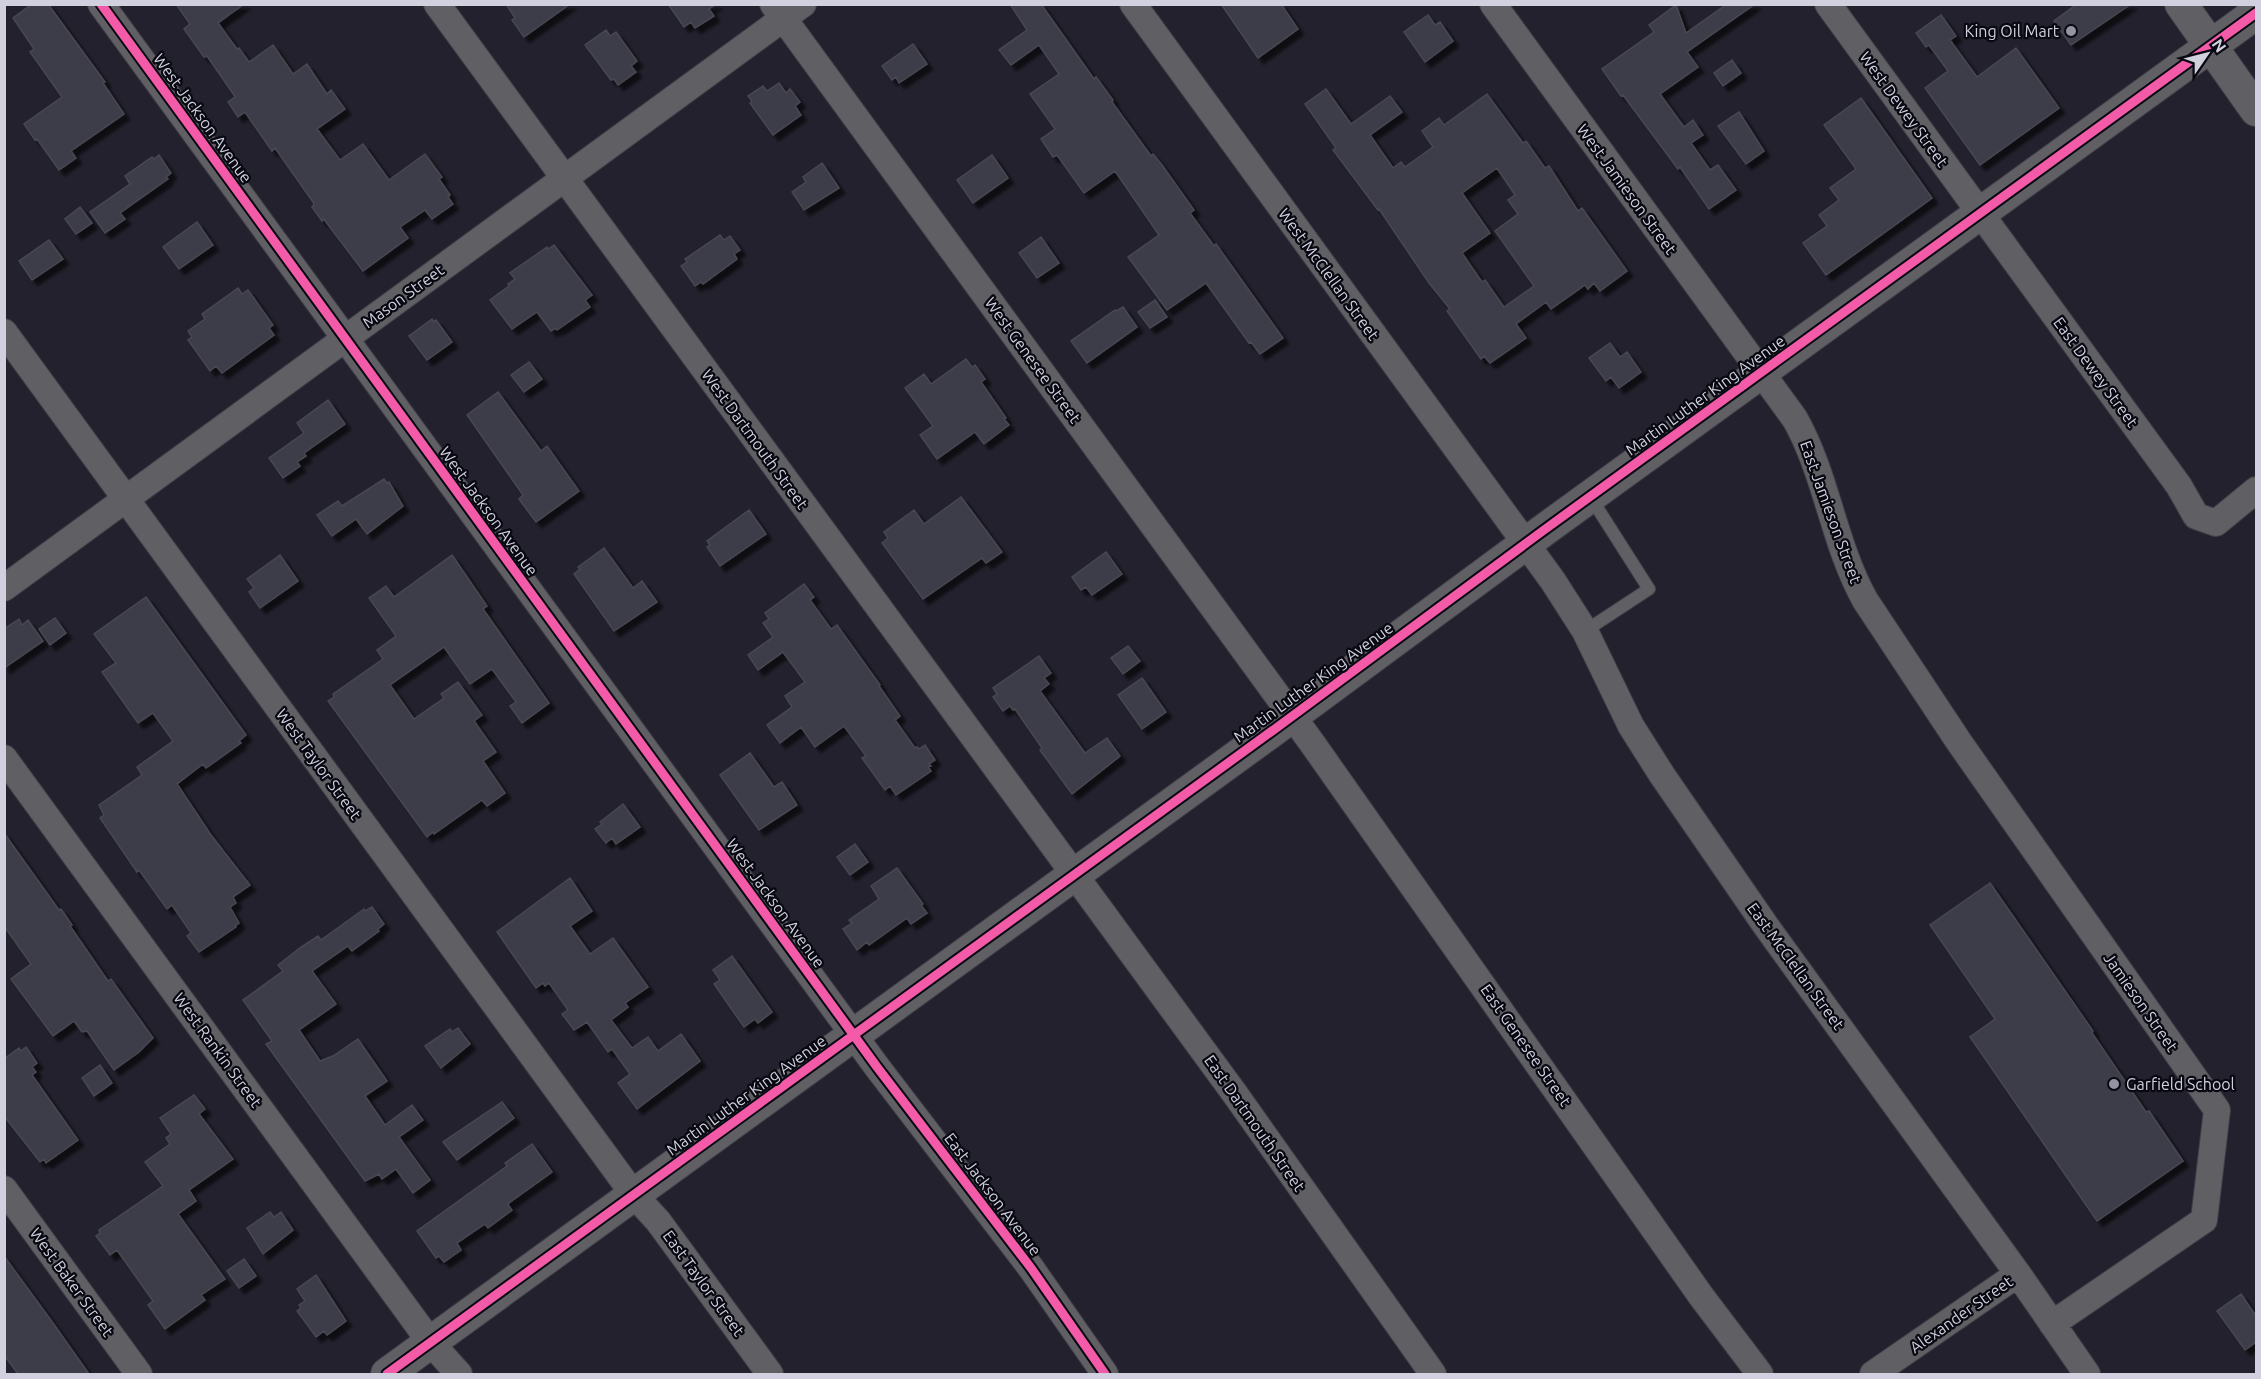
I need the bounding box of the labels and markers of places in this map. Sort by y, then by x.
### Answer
place label: King Oil Mart [1964,22,2060,40]
marker: King Oil Mart [2064,24,2078,38]
place label: Garfield School [2126,1075,2235,1093]
marker: Garfield School [2107,1077,2121,1091]

